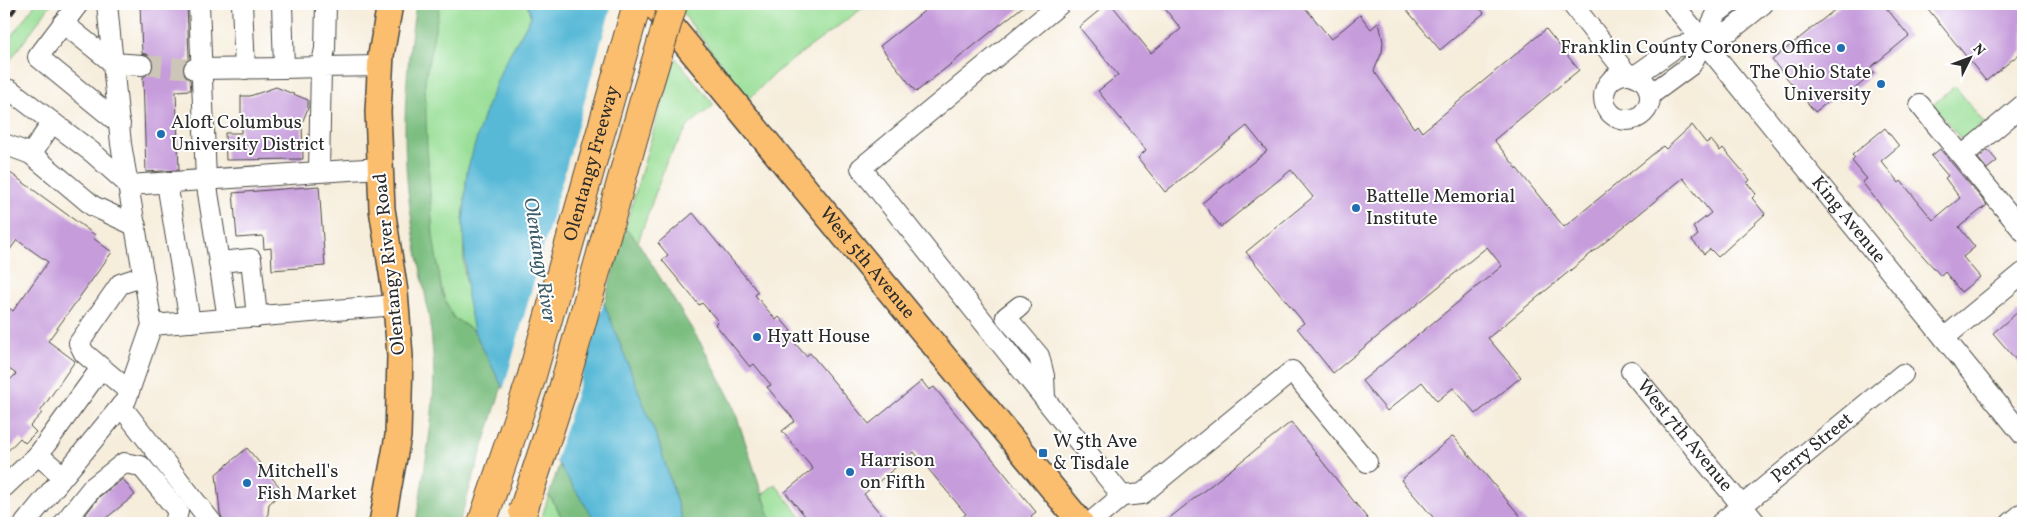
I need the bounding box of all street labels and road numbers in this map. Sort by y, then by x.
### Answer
street label: Olentangy Freeway [558,83,626,244]
street label: King Avenue [1805,171,1892,269]
street label: Olentangy River Road [368,172,412,356]
street label: West 5th Avenue [813,202,921,325]
street label: West 7th Avenue [1630,374,1738,498]
street label: Perry Street [1766,407,1859,490]

